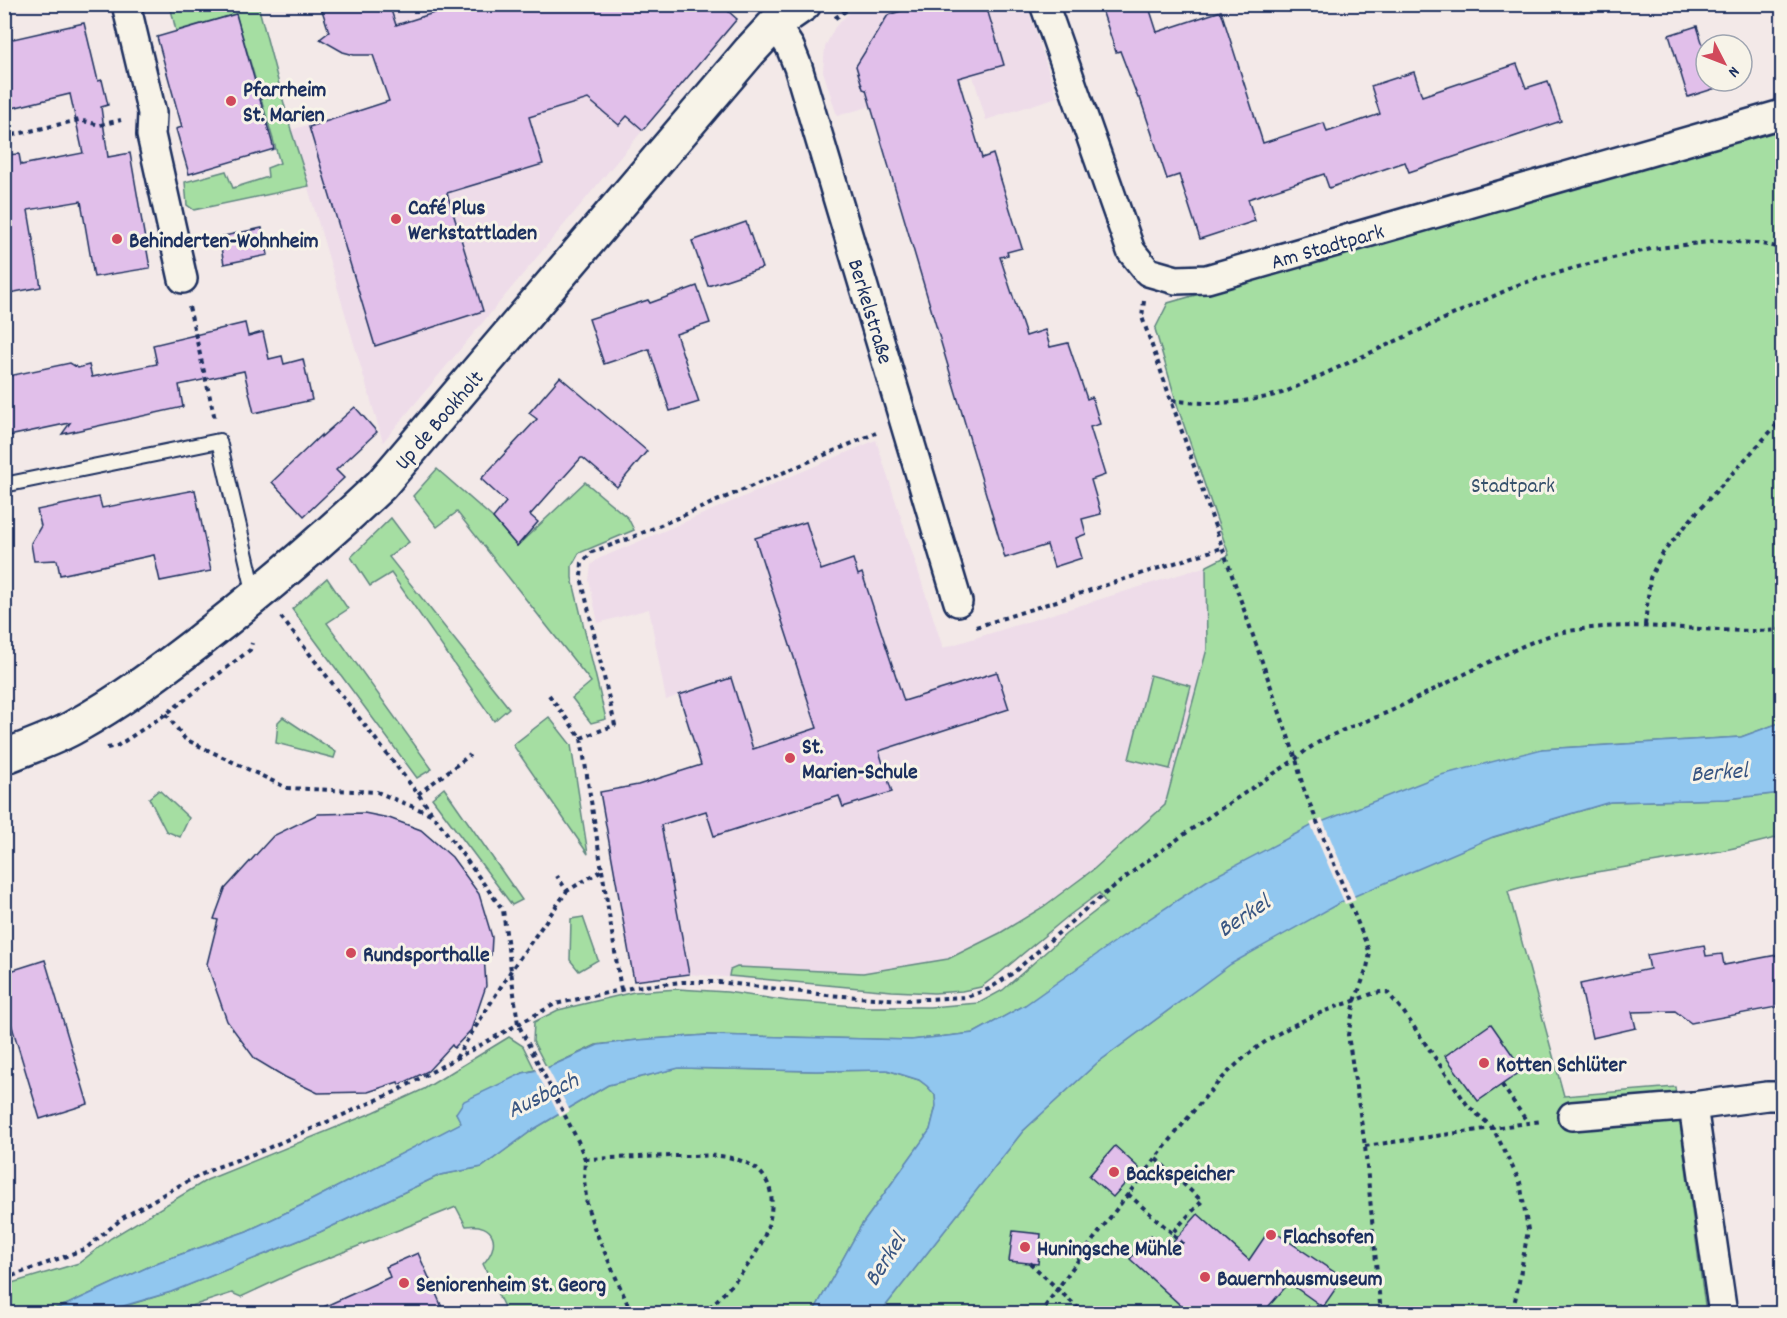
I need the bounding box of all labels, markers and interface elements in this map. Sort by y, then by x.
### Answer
north arrow [1694,33,1754,93]
text: N [1722,61,1744,82]
place label: Pfarrheim St. Marien [243,76,326,132]
marker: Pfarrheim St. Marien [224,94,238,108]
place label: Café Plus Werkstattladen [408,194,537,250]
marker: Café Plus Werkstattladen [389,212,403,226]
street label: Am Stadtpark [1268,217,1388,279]
place label: Behinderten-Wohnheim [129,227,319,258]
marker: Behinderten-Wohnheim [110,232,124,246]
street label: Berkelstraße [838,256,899,368]
street label: Up de Bookholt [389,365,493,478]
park label: Stadtpark [1471,472,1555,503]
place label: St. Marien-Schule [802,733,918,789]
marker: St. Marien-Schule [783,751,797,765]
water label: Berkel [1690,755,1751,793]
water label: Berkel [1211,887,1280,947]
place label: Rundsporthalle [363,941,490,972]
marker: Rundsporthalle [344,946,358,960]
place label: Kotten Schlüter [1496,1051,1627,1082]
marker: Kotten Schlüter [1477,1056,1491,1070]
water label: Ausbach [502,1064,586,1129]
place label: Backspeicher [1126,1160,1235,1191]
marker: Backspeicher [1107,1165,1121,1179]
place label: Flachsofen [1283,1223,1374,1254]
water label: Berkel [857,1226,918,1294]
marker: Flachsofen [1264,1228,1278,1242]
place label: Huningsche Mühle [1037,1235,1182,1266]
marker: Huningsche Mühle [1018,1240,1032,1254]
place label: Bauernhausmuseum [1217,1265,1383,1296]
marker: Bauernhausmuseum [1198,1270,1212,1284]
place label: Seniorenheim St. Georg [416,1271,607,1302]
marker: Seniorenheim St. Georg [397,1276,411,1290]

